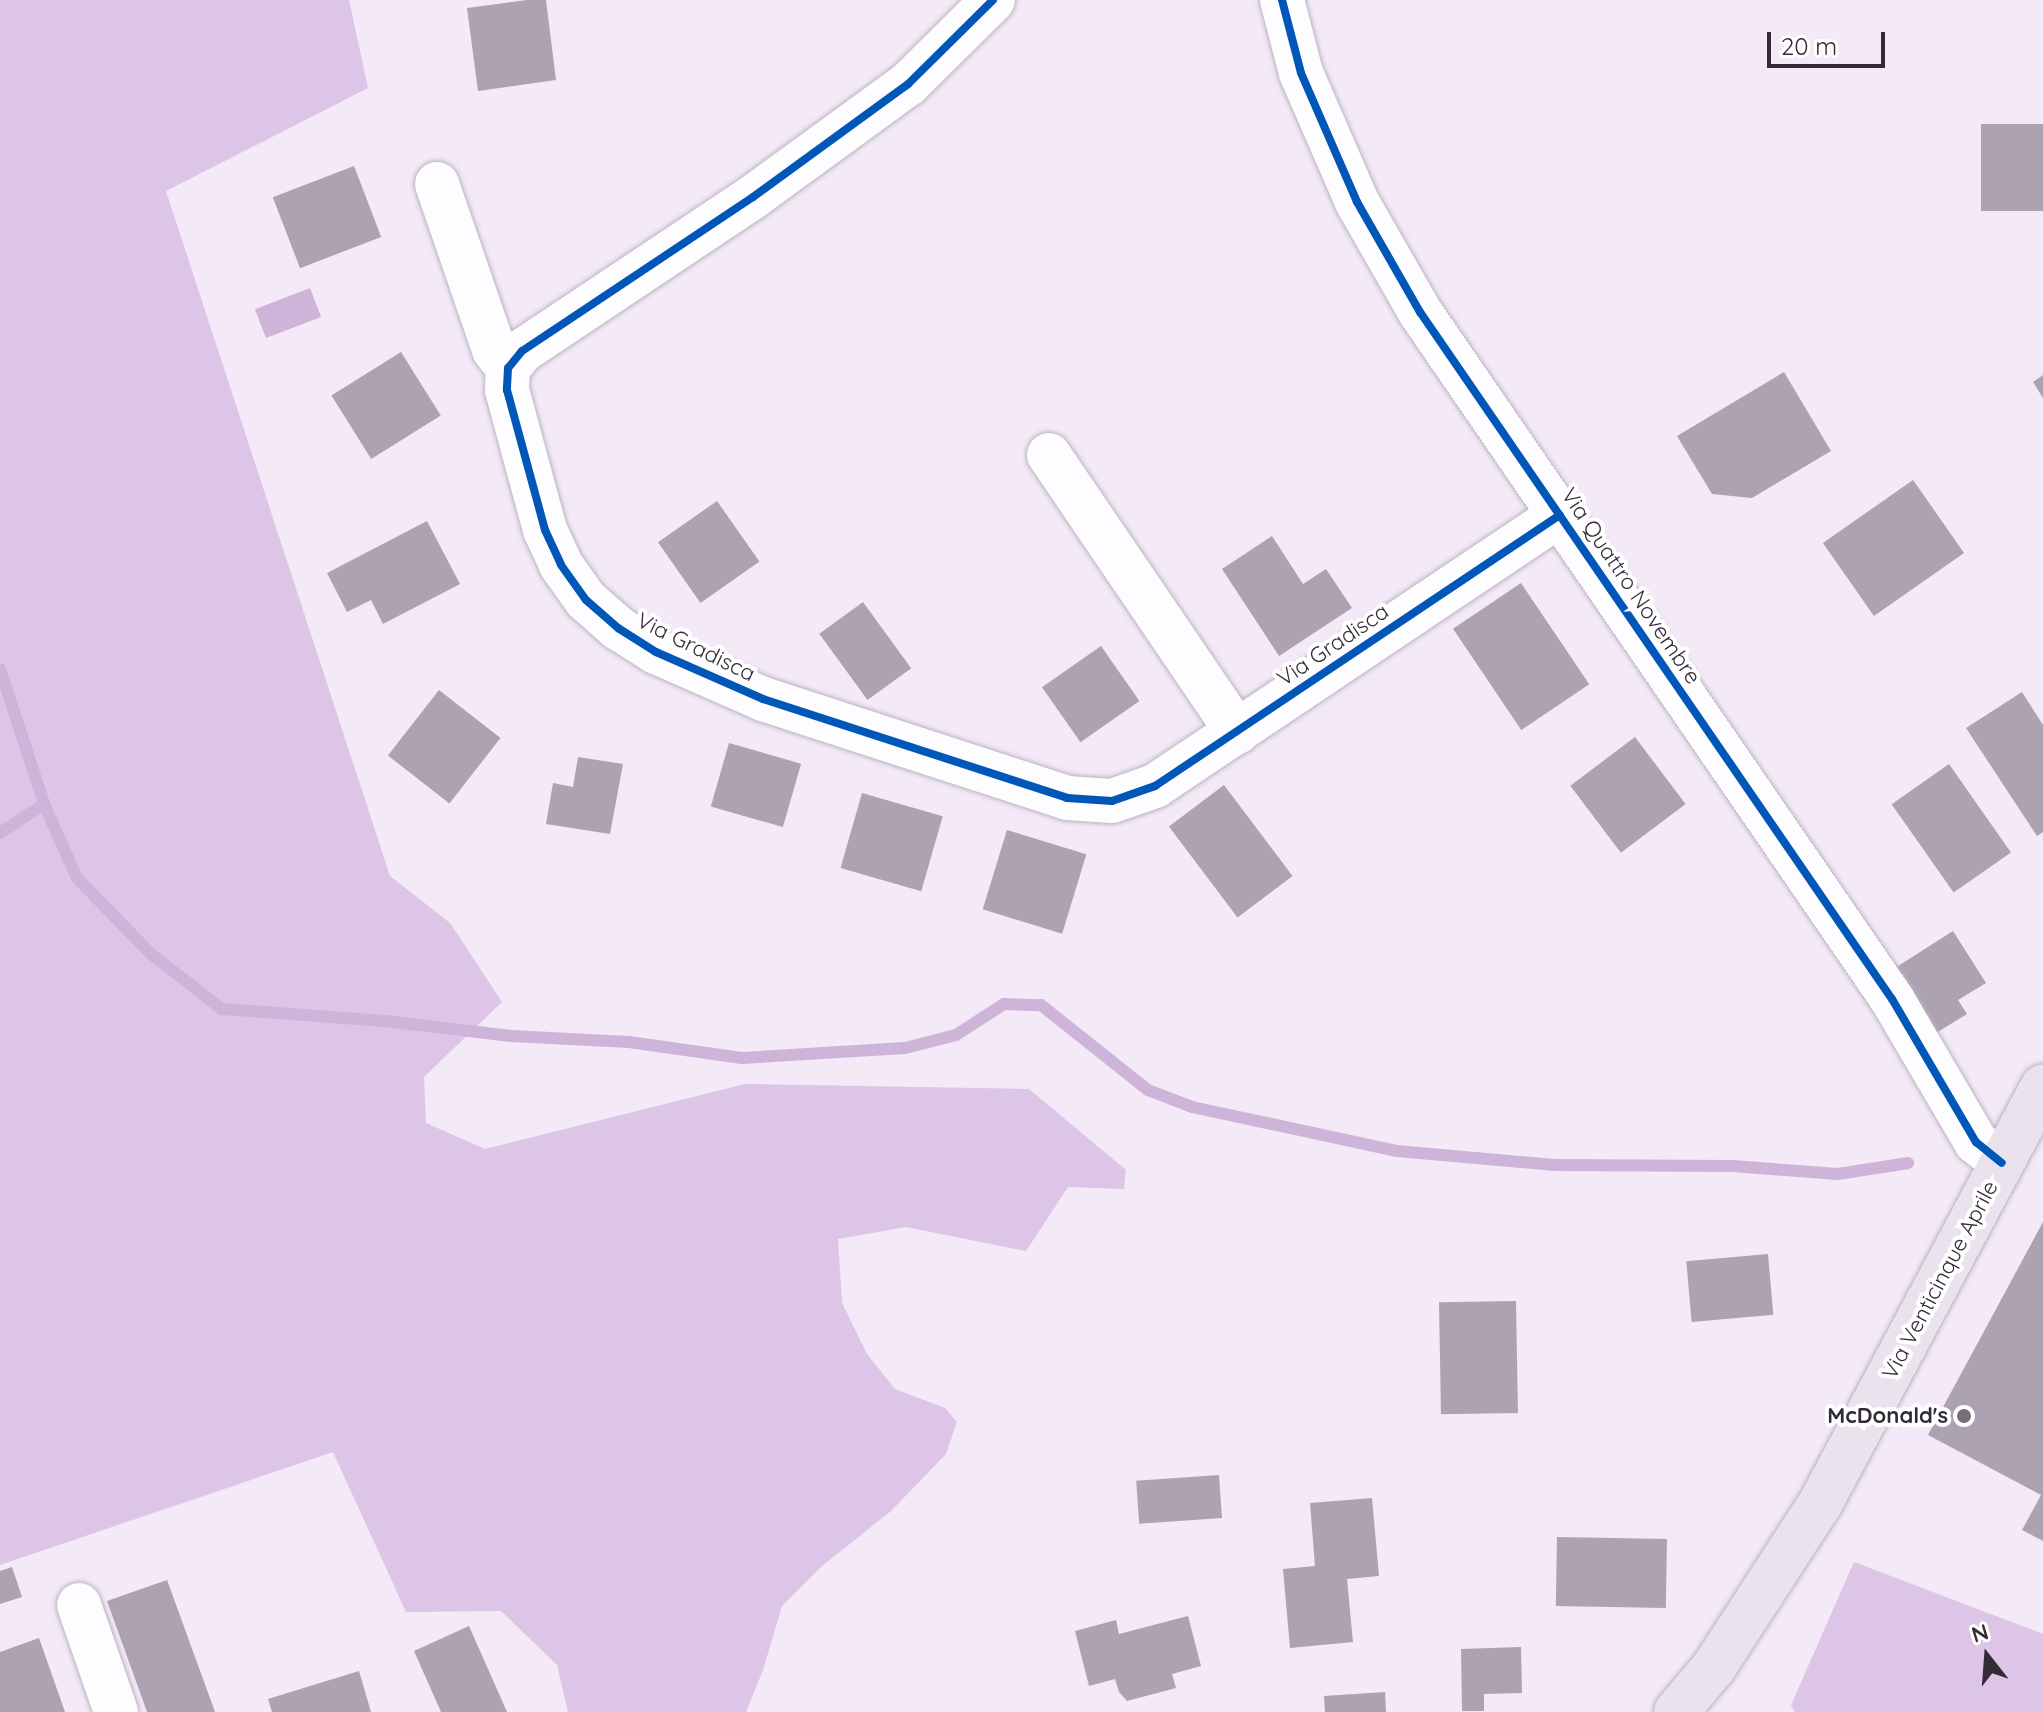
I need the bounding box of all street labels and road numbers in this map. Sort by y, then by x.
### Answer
street label: Via Quattro Novembre [1556,483,1706,689]
street label: Via Gradisca [1272,598,1394,692]
street label: Via Gradisca [632,607,760,687]
street label: Via Venticinque Aprile [1876,1176,2004,1384]

